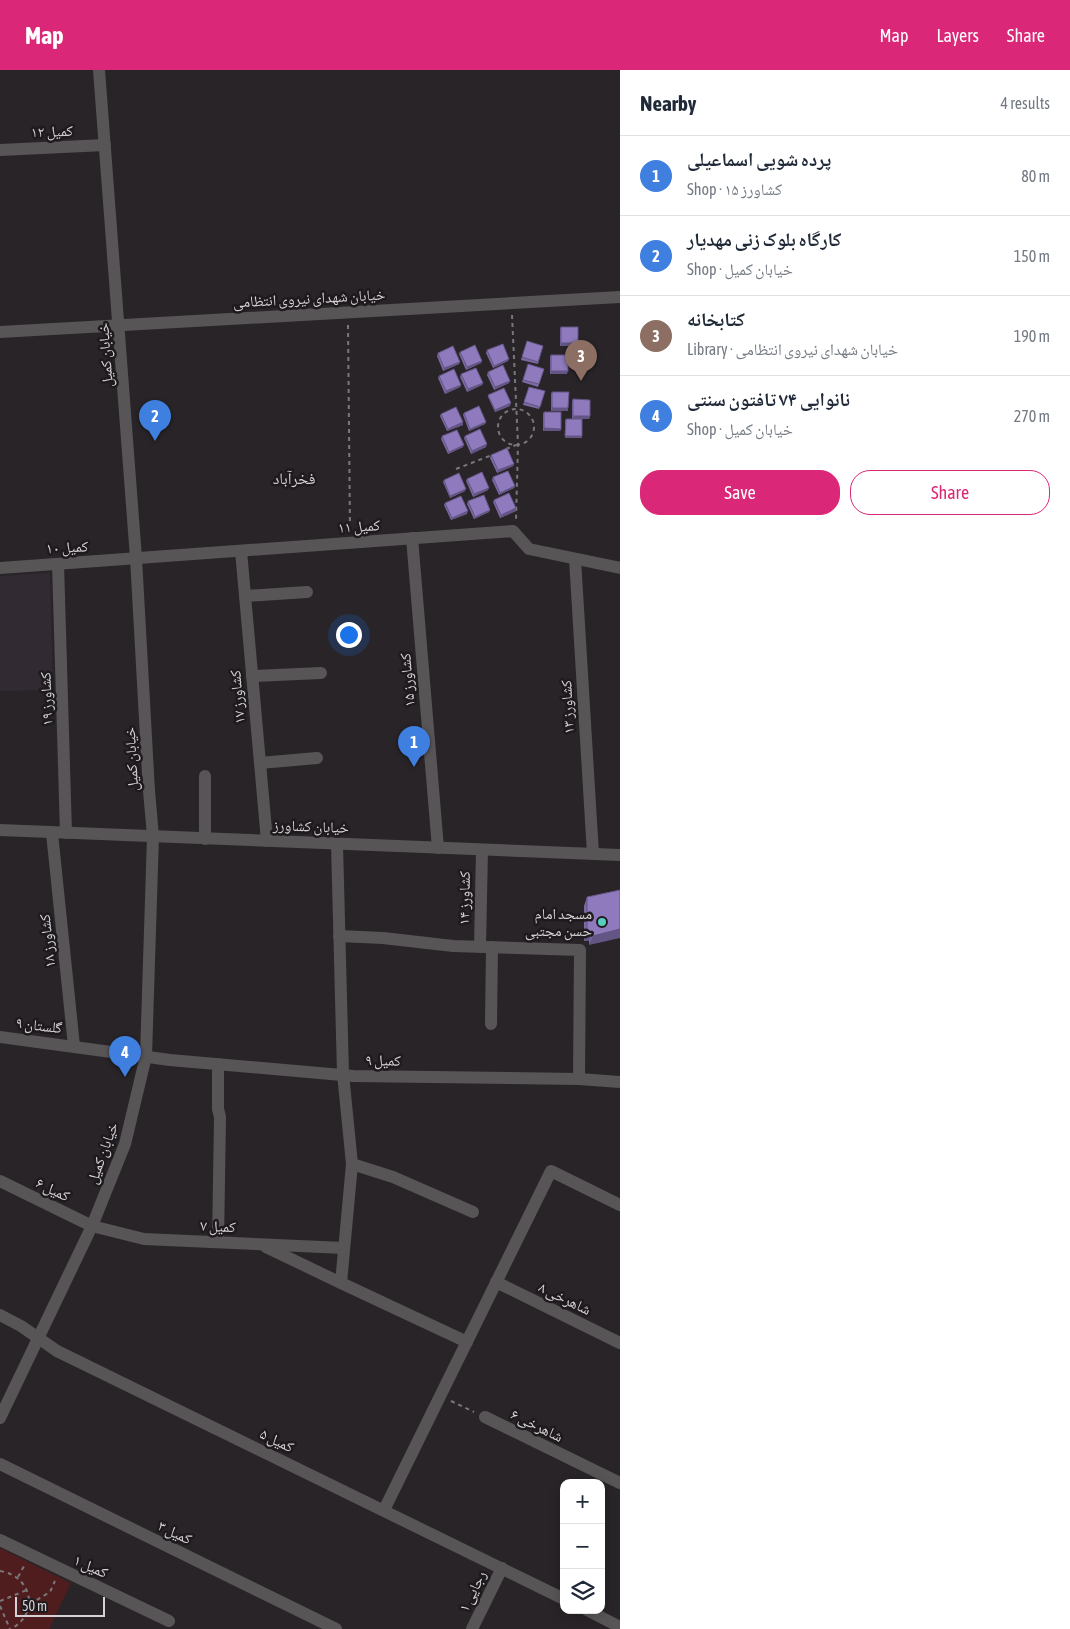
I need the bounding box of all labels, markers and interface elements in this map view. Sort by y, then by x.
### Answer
text: Map [25,22,64,49]
text: Map [879,25,908,46]
text: Layers [936,25,979,46]
text: Share [1007,25,1045,46]
text: Nearby [640,91,696,115]
text: 4 results [1000,94,1050,112]
street label: کمیل ۱۲ [31,122,73,142]
text: پرده شویی اسماعیلی [687,148,831,170]
text: 1 [652,167,660,185]
text: 80 m [1021,167,1050,185]
text: Shop · کشاورز ۱۵ [687,180,782,198]
text: کارگاه بلوک زنی مهدیار [687,228,841,250]
text: 2 [652,247,660,265]
text: 150 m [1014,247,1050,265]
text: Shop · خیابان کمیل [687,260,793,278]
street label: خیابان شهدای نیروی انتظامی [232,285,386,312]
text: کتابخانه [687,308,745,330]
street label: خیابان کمیل [94,322,118,388]
text: 3 [652,327,660,345]
text: 190 m [1014,327,1050,345]
pin: 3 [565,340,597,381]
text: Library · خیابان شهدای نیروی انتظامی [687,340,898,358]
text: نانوایی ۷۴ تافتون سنتی [687,388,850,410]
pin: 2 [139,400,171,441]
text: 4 [652,407,660,425]
text: 270 m [1014,407,1050,425]
text: Shop · خیابان کمیل [687,420,793,438]
district label: فخرآباد [273,469,315,488]
button: Save [640,470,840,515]
button: Share [850,470,1050,515]
street label: کمیل ۱۱ [337,516,381,538]
street label: کمیل ۱۰ [45,537,89,559]
your location [336,622,362,648]
street label: کشاورز ۱۵ [396,652,419,708]
street label: کشاورز ۱۷ [226,669,249,725]
street label: کشاورز ۱۹ [37,672,56,726]
street label: کشاورز ۱۳ [557,679,578,734]
street label: خیابان کمیل [121,726,143,791]
pin: 1 [398,726,430,767]
street label: خیابان کشاورز [272,816,350,838]
street label: کشاورز ۱۴ [455,871,474,925]
place label: مسجد امام حسن مجتبی [525,905,592,941]
street label: کشاورز ۱۸ [36,913,59,969]
marker: مسجد امام حسن مجتبی [596,916,608,928]
street label: گلستان ۹ [15,1014,64,1038]
pin: 4 [109,1036,141,1077]
street label: کمیل ۹ [365,1051,401,1071]
street label: خیابان کمیل [83,1120,123,1187]
street label: کمیل ۶ [32,1174,73,1206]
street label: کمیل ۷ [200,1217,236,1237]
street label: شاهرخی ۸ [535,1278,594,1320]
street label: شاهرخی ۶ [507,1405,566,1447]
street label: کمیل ۵ [256,1425,297,1457]
map controls [560,1479,605,1614]
button: + [560,1479,605,1524]
street label: کمیل ۳ [154,1517,195,1549]
button: − [560,1524,605,1569]
street label: کمیل ۱ [71,1551,111,1583]
street label: رجایی ۱ [455,1568,491,1615]
button: layers [560,1569,605,1614]
scale bar [15,1594,105,1617]
text: 50 m [22,1598,47,1614]

